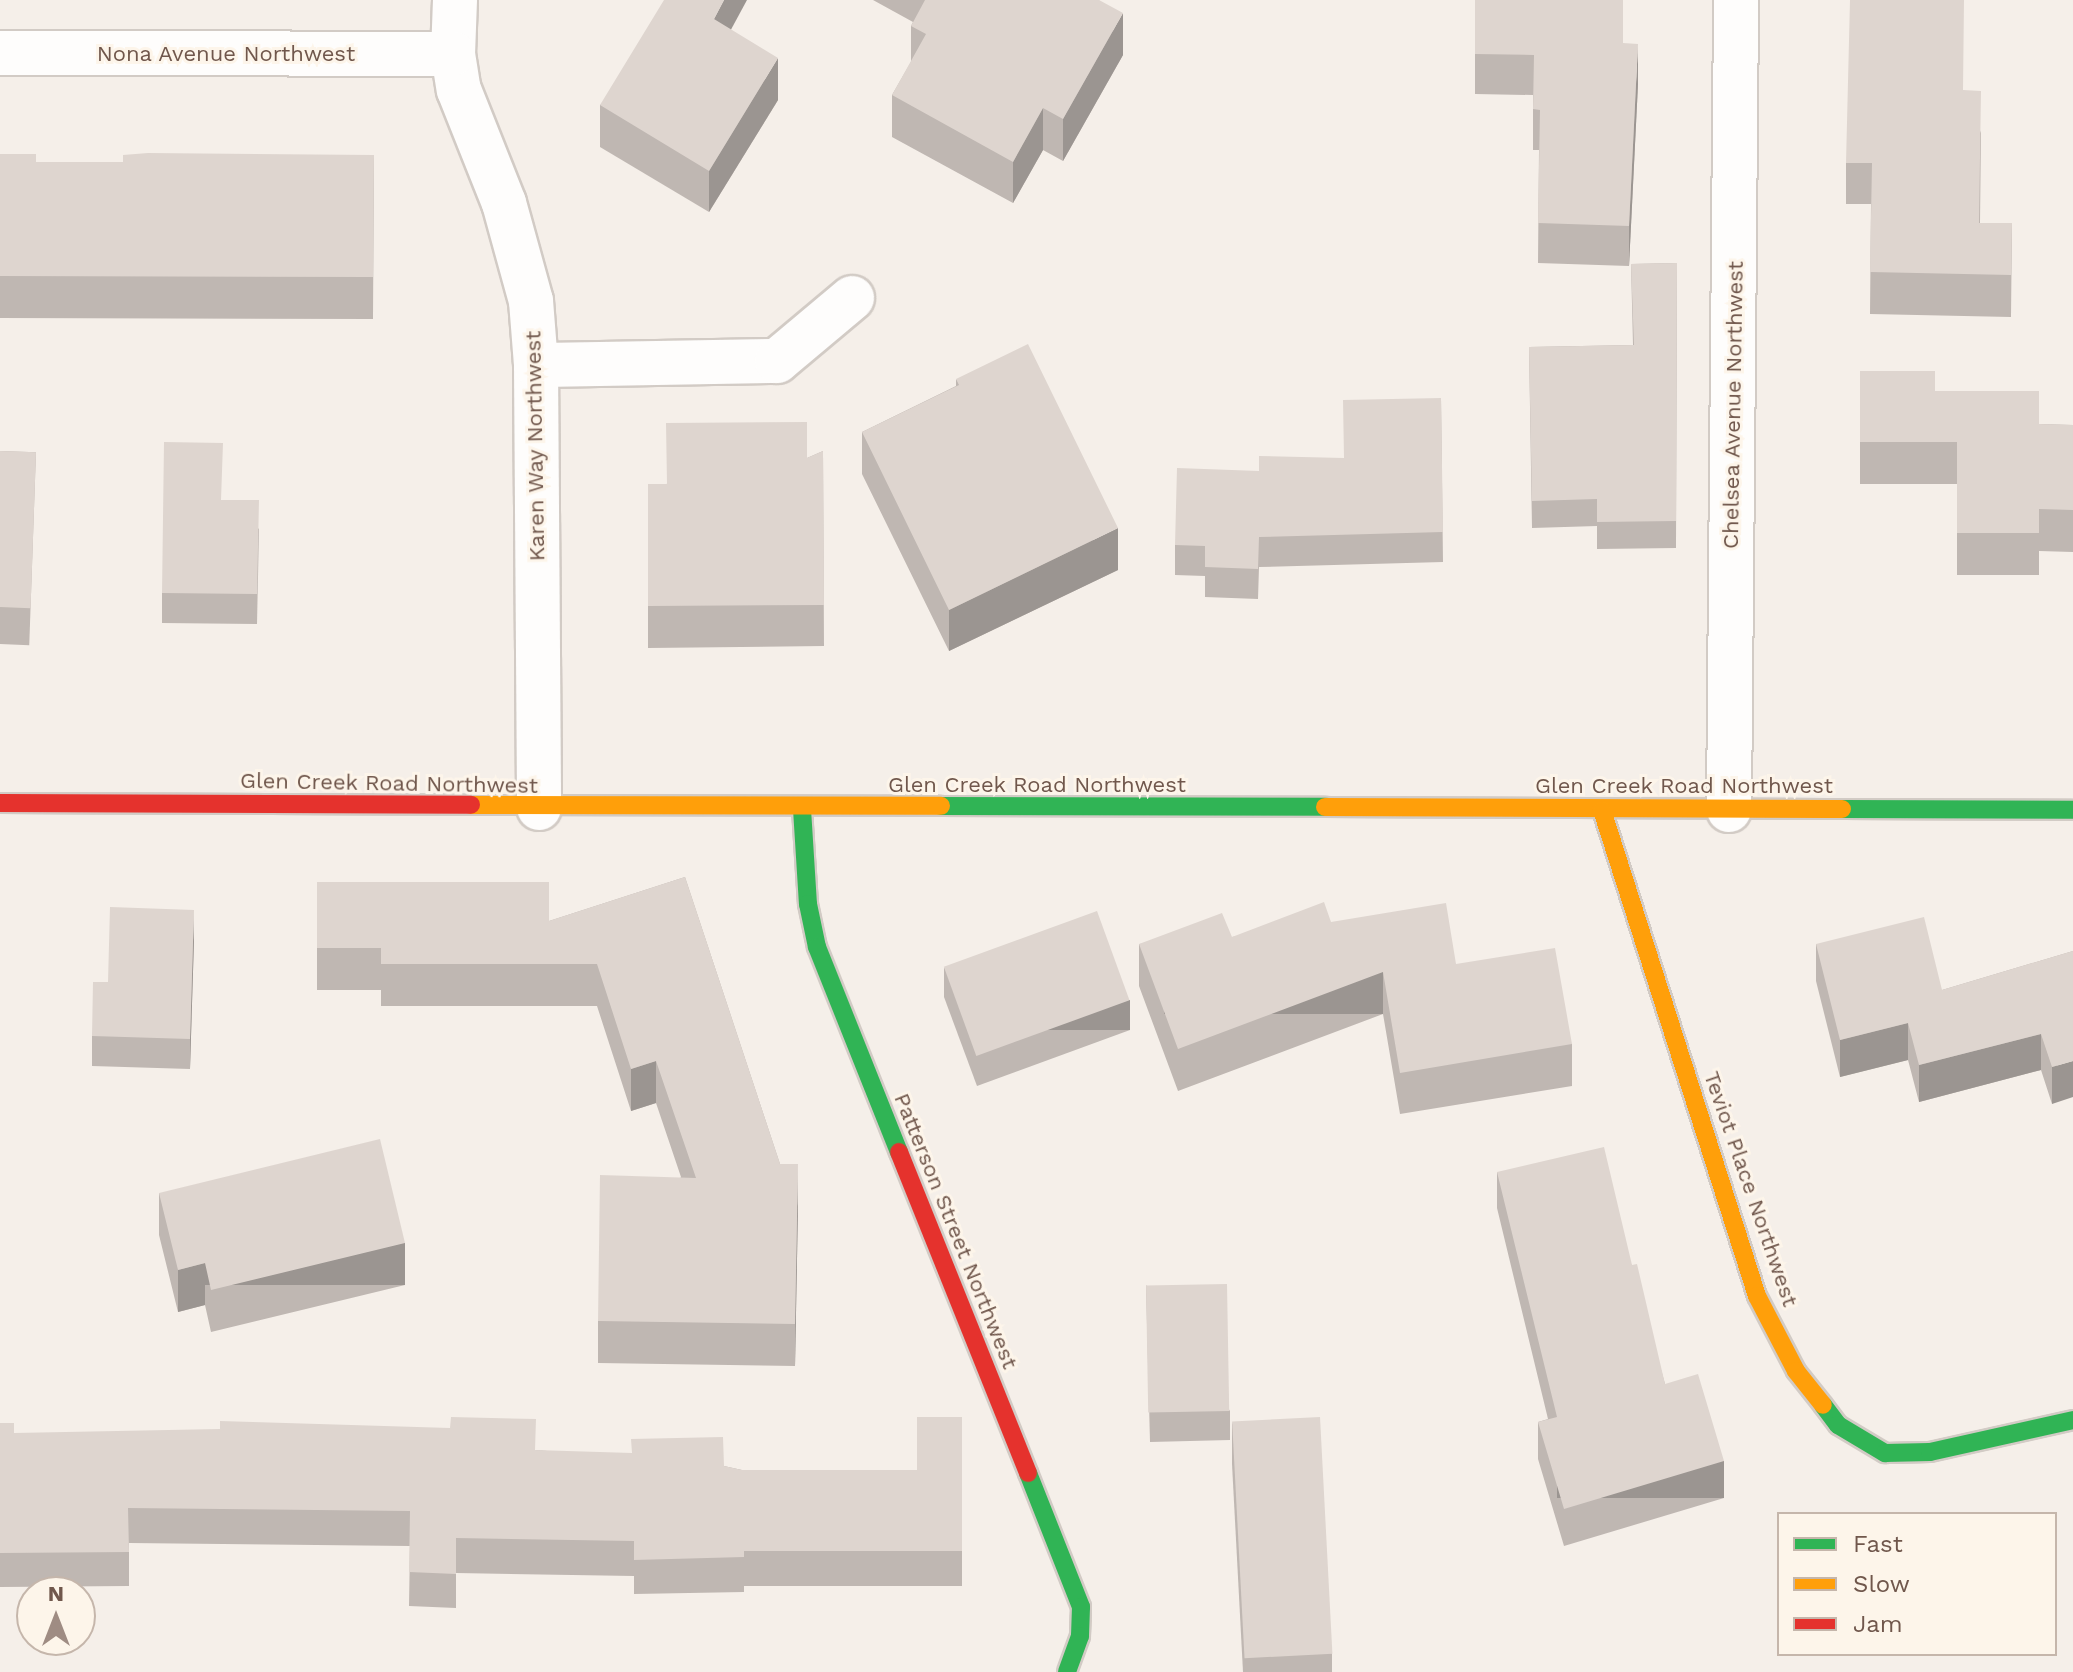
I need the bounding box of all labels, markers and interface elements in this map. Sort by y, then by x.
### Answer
street label: Nona Avenue Northwest [96,41,356,67]
street label: Chelsea Avenue Northwest [1717,260,1749,550]
street label: Karen Way Northwest [520,330,550,562]
street label: Glen Creek Road Northwest [240,767,538,799]
street label: Glen Creek Road Northwest [888,772,1186,798]
street label: Glen Creek Road Northwest [1535,773,1833,799]
street label: Teviot Place Northwest [1698,1068,1804,1310]
street label: Patterson Street Northwest [889,1089,1023,1373]
legend [1777,1512,2057,1656]
text: Fast [1853,1530,1903,1558]
text: Slow [1853,1570,1910,1598]
north arrow [16,1576,96,1656]
text: N [48,1581,64,1606]
text: Jam [1853,1610,1903,1638]

